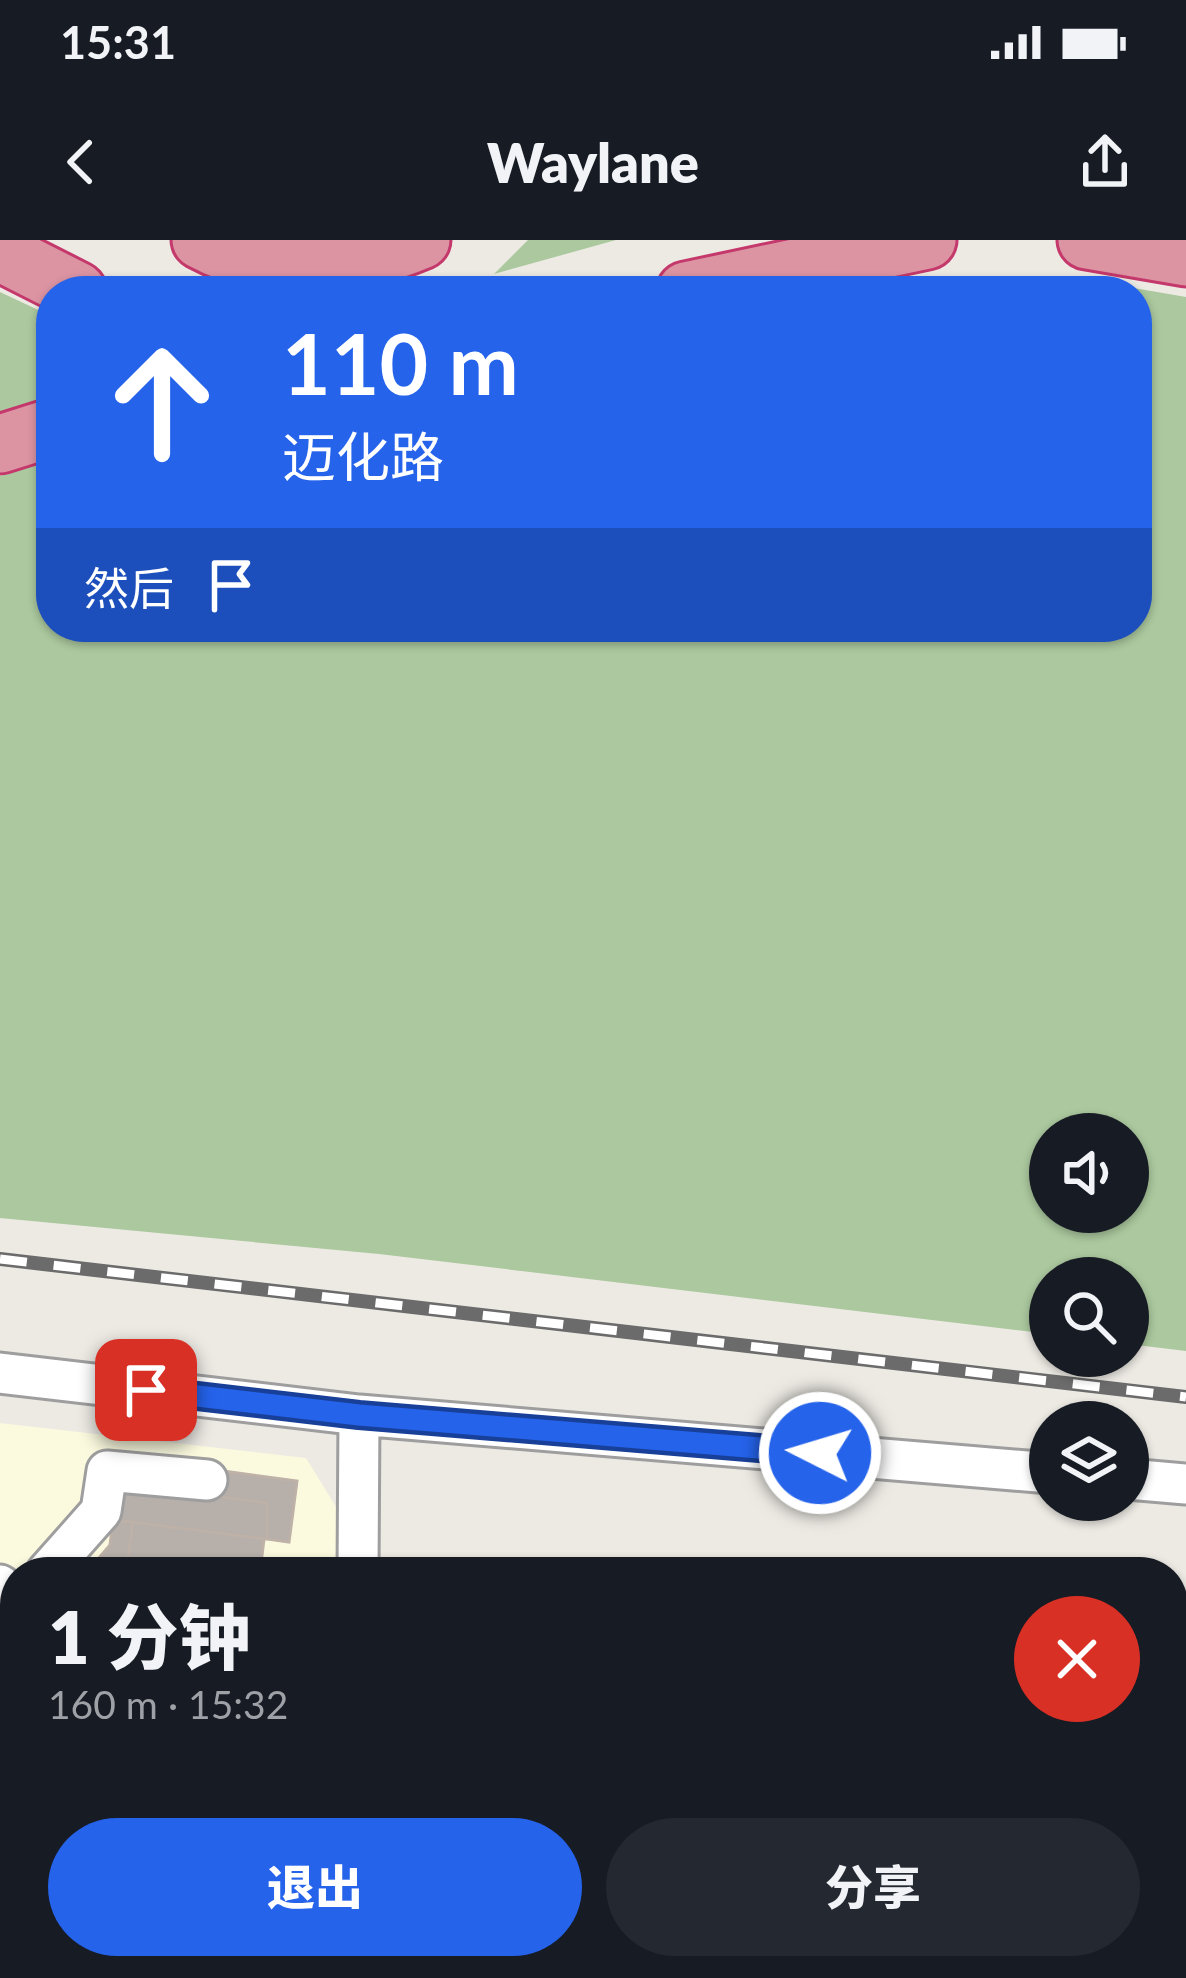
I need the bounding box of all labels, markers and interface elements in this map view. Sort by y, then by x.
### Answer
text: 15:31 [60,15,176,69]
icon: back [48,129,114,195]
icon: share [1072,129,1138,195]
text: Waylane [487,130,699,195]
text: 110 m [282,312,519,413]
icon: ahead [84,324,240,480]
text: 迈化路 [282,424,444,489]
icon: arrive [198,552,264,618]
text: 然后 [84,561,174,615]
map controls [1029,1113,1149,1521]
button: sound [1029,1113,1149,1233]
button: search [1029,1257,1149,1377]
pin [95,1339,197,1441]
icon: arrive [113,1357,179,1423]
position arrow [757,1390,883,1516]
button: layers [1029,1401,1149,1521]
text: 1 分钟 [48,1593,250,1679]
button: close [1014,1596,1140,1722]
text: 160 m · 15:32 [48,1681,288,1727]
button: 退出 [48,1818,582,1956]
button: 分享 [606,1818,1140,1956]

